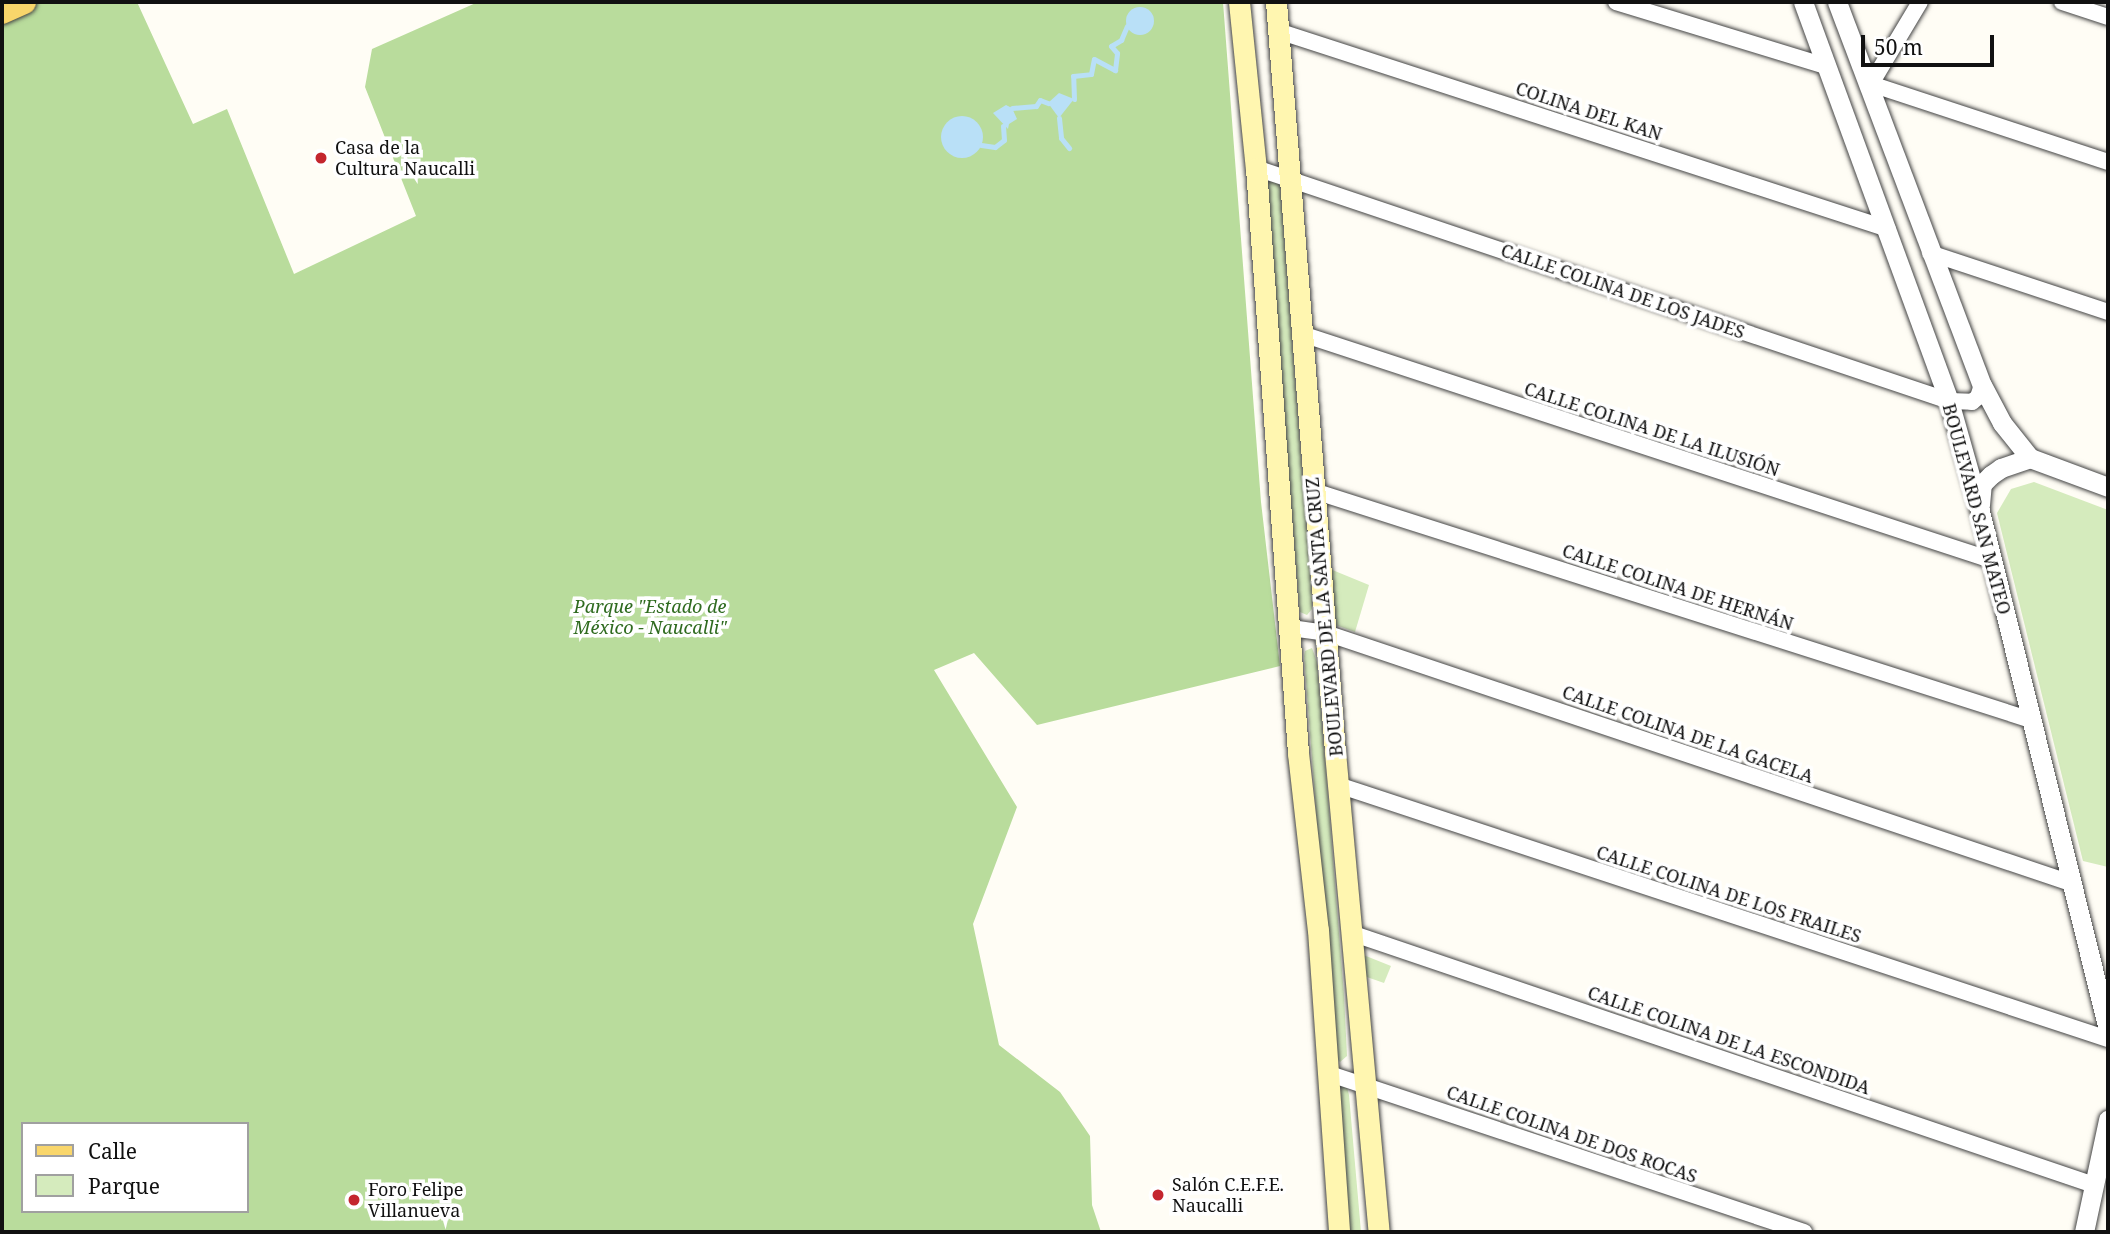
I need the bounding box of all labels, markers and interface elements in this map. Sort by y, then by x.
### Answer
scale bar [1865,21,1998,65]
text: 50 m [1874,33,1923,61]
street label: COLINA DEL KAN [1513,77,1665,145]
place label: Casa de la Cultura Naucalli [335,137,475,180]
marker: Casa de la Cultura Naucalli [313,150,329,166]
street label: CALLE COLINA DE LOS JADES [1498,239,1748,343]
street label: CALLE COLINA DE LA ILUSIÓN [1522,377,1782,481]
street label: BOULEVARD SAN MATEO [1938,401,2016,617]
street label: BOULEVARD DE LA SANTA CRUZ [1301,477,1347,757]
street label: CALLE COLINA DE HERNÁN [1560,539,1796,635]
park label: Parque "Estado de México - Naucalli" [574,596,726,638]
street label: CALLE COLINA DE LA GACELA [1560,681,1816,787]
street label: CALLE COLINA DE LOS FRAILES [1594,841,1864,947]
street label: CALLE COLINA DE LA ESCONDIDA [1585,981,1873,1099]
street label: CALLE COLINA DE DOS ROCAS [1444,1081,1700,1187]
legend [21,1122,248,1213]
text: Calle [88,1137,137,1165]
text: Parque [88,1172,160,1200]
place label: Salón C.E.F.E. Naucalli [1172,1174,1284,1216]
place label: Foro Felipe Villanueva [368,1179,463,1222]
marker: Salón C.E.F.E. Naucalli [1150,1187,1166,1203]
marker: Foro Felipe Villanueva [346,1192,362,1208]

